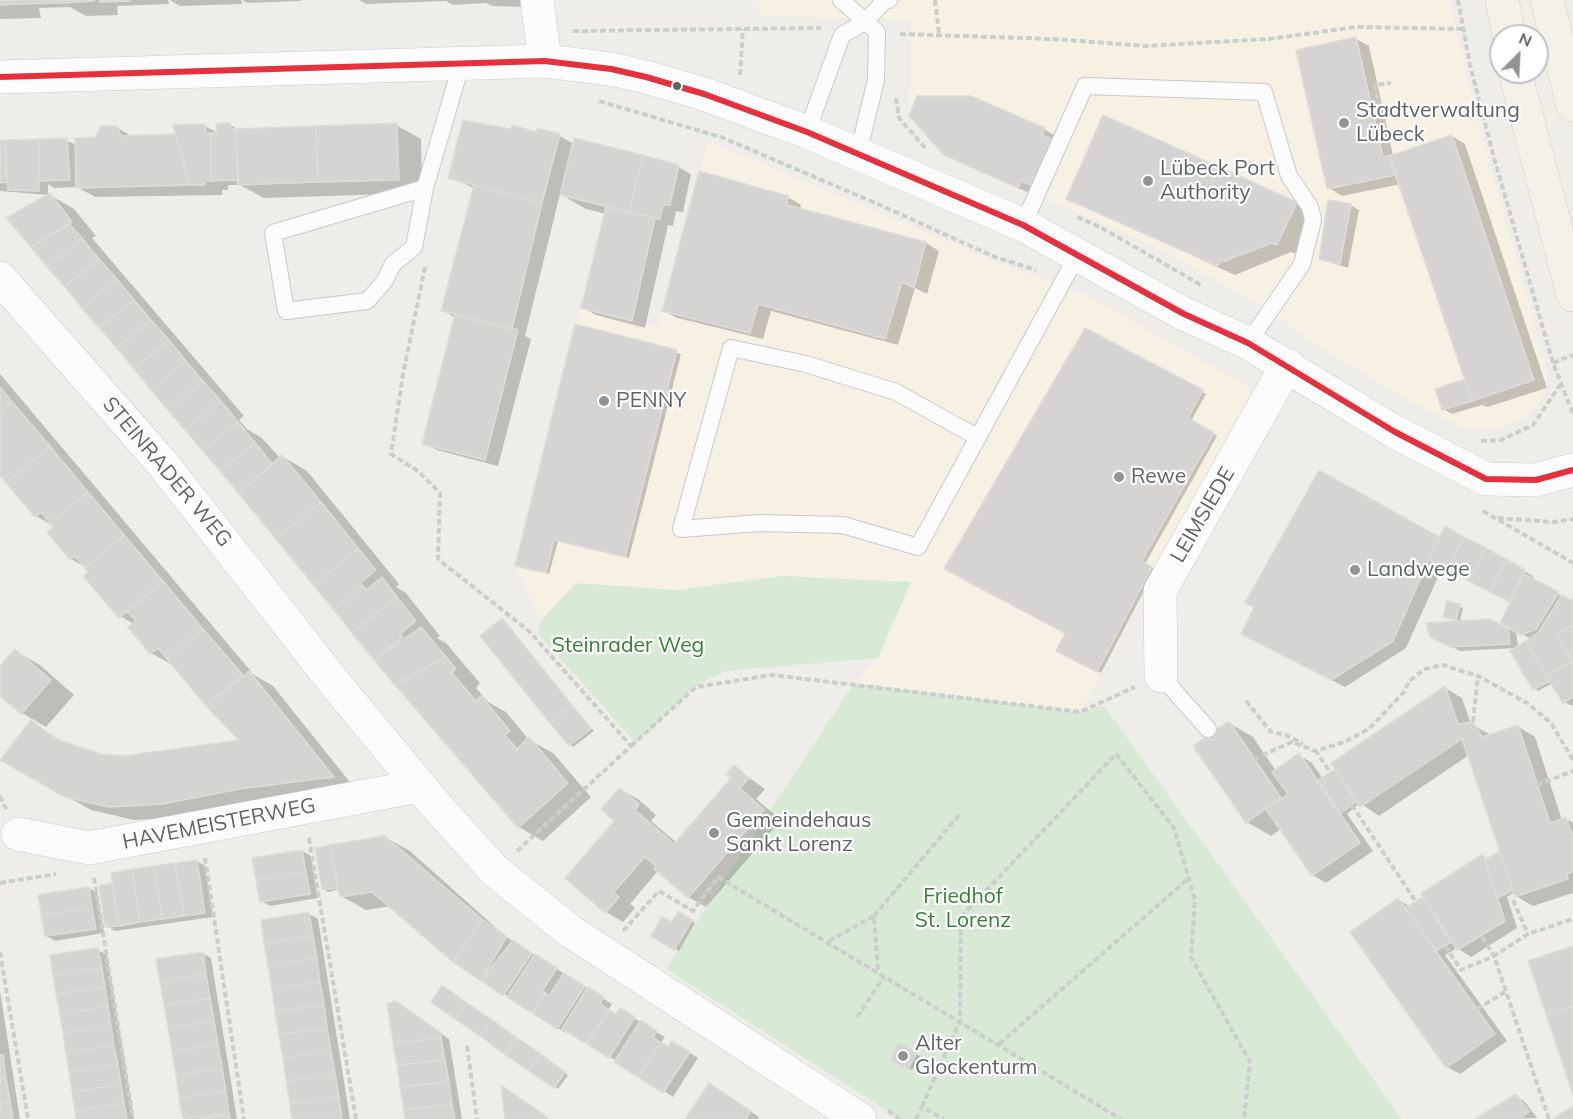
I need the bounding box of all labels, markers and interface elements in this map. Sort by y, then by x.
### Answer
north arrow [1489,24,1549,84]
text: N [1516,28,1535,51]
unlabelled marker [671,80,683,92]
place label: Stadtverwaltung Lübeck [1356,98,1520,148]
marker: Stadtverwaltung Lübeck [1337,116,1351,130]
place label: Lübeck Port Authority [1160,156,1275,206]
marker: Lübeck Port Authority [1141,174,1155,188]
place label: PENNY [616,388,686,414]
street label: STEINRADER WEG [97,392,237,552]
marker: PENNY [597,394,611,408]
street label: LEIMSIEDE [1166,463,1240,567]
place label: Rewe [1131,464,1186,490]
marker: Rewe [1112,470,1126,484]
place label: Landwege [1367,557,1470,583]
marker: Landwege [1348,563,1362,577]
park label: Steinrader Weg [552,633,704,659]
street label: HAVEMEISTERWEG [120,793,318,855]
place label: Gemeindehaus Sankt Lorenz [726,808,871,858]
marker: Gemeindehaus Sankt Lorenz [707,826,721,840]
park label: Friedhof St. Lorenz [915,884,1011,934]
place label: Alter Glockenturm [915,1031,1038,1081]
marker: Alter Glockenturm [896,1049,910,1063]

